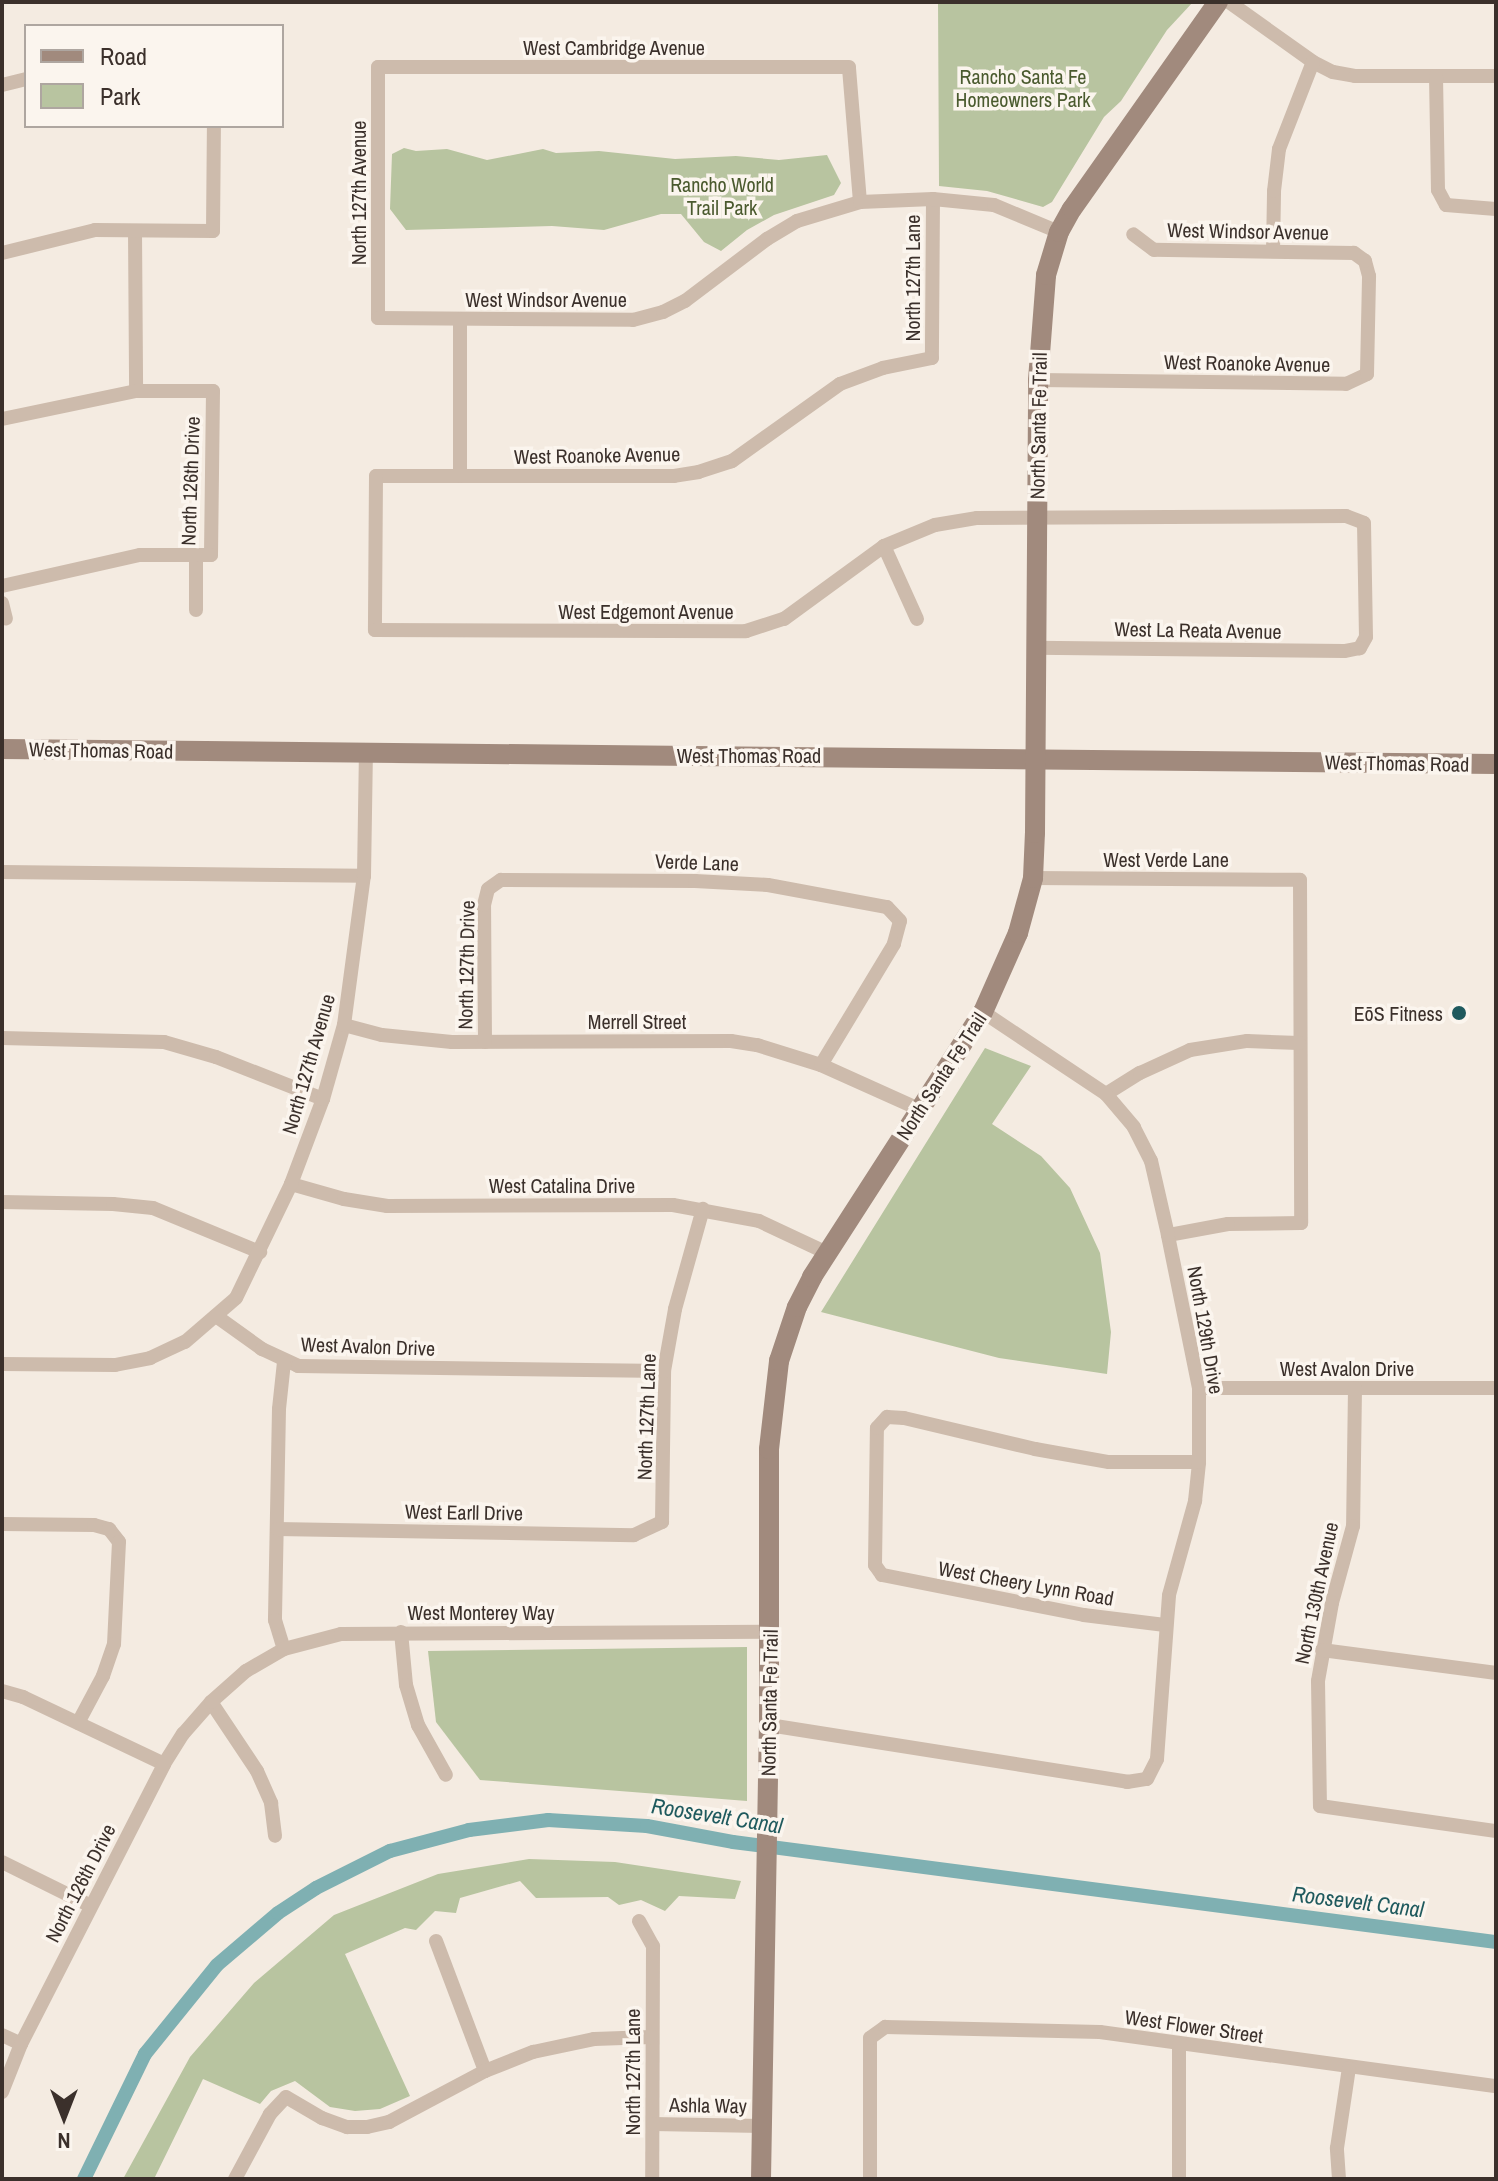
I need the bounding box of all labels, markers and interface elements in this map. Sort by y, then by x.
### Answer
legend [24,24,284,128]
street label: West Cambridge Avenue [523,35,705,59]
text: Road [100,40,147,72]
park label: Rancho Santa Fe Homeowners Park [956,64,1090,111]
text: Park [100,80,140,112]
street label: North 127th Avenue [346,120,370,266]
park label: Rancho World Trail Park [670,173,774,220]
street label: North 127th Lane [900,215,924,341]
street label: West Windsor Avenue [1167,218,1329,244]
street label: West Windsor Avenue [465,287,627,311]
street label: West Roanoke Avenue [1163,350,1331,376]
street label: North Santa Fe Trail [1025,352,1051,500]
street label: North 126th Drive [176,416,204,546]
street label: West Roanoke Avenue [513,442,681,468]
street label: West Edgemont Avenue [558,599,734,623]
street label: West La Reata Avenue [1114,617,1282,643]
street label: West Thomas Road [28,737,174,763]
street label: West Thomas Road [677,743,821,767]
street label: West Thomas Road [1324,750,1470,776]
street label: West Verde Lane [1103,847,1229,871]
street label: Verde Lane [655,849,739,875]
street label: North 127th Drive [453,900,479,1030]
street label: North 127th Avenue [276,991,340,1137]
place label: EōS Fitness [1354,1001,1443,1025]
marker: EōS Fitness [1450,1004,1468,1022]
street label: North Santa Fe Trail [891,1008,991,1144]
street label: Merrell Street [588,1009,686,1033]
street label: West Catalina Drive [489,1173,635,1197]
street label: North 129th Drive [1183,1264,1229,1396]
street label: West Avalon Drive [300,1332,436,1360]
street label: North 127th Lane [632,1353,660,1481]
street label: West Avalon Drive [1279,1356,1415,1380]
street label: West Earll Drive [405,1499,523,1525]
street label: North 130th Avenue [1289,1519,1343,1667]
street label: West Cheery Lynn Road [936,1556,1116,1610]
street label: West Monterey Way [408,1600,554,1624]
street label: North Santa Fe Trail [756,1629,782,1777]
water label: Roosevelt Canal [650,1793,784,1839]
street label: North 126th Drive [40,1820,120,1946]
water label: Roosevelt Canal [1291,1881,1425,1923]
street label: West Flower Street [1123,2004,1265,2048]
street label: North 127th Lane [620,2009,644,2135]
north arrow [24,2077,104,2157]
street label: Ashla Way [669,2092,747,2118]
text: N [57,2126,71,2156]

